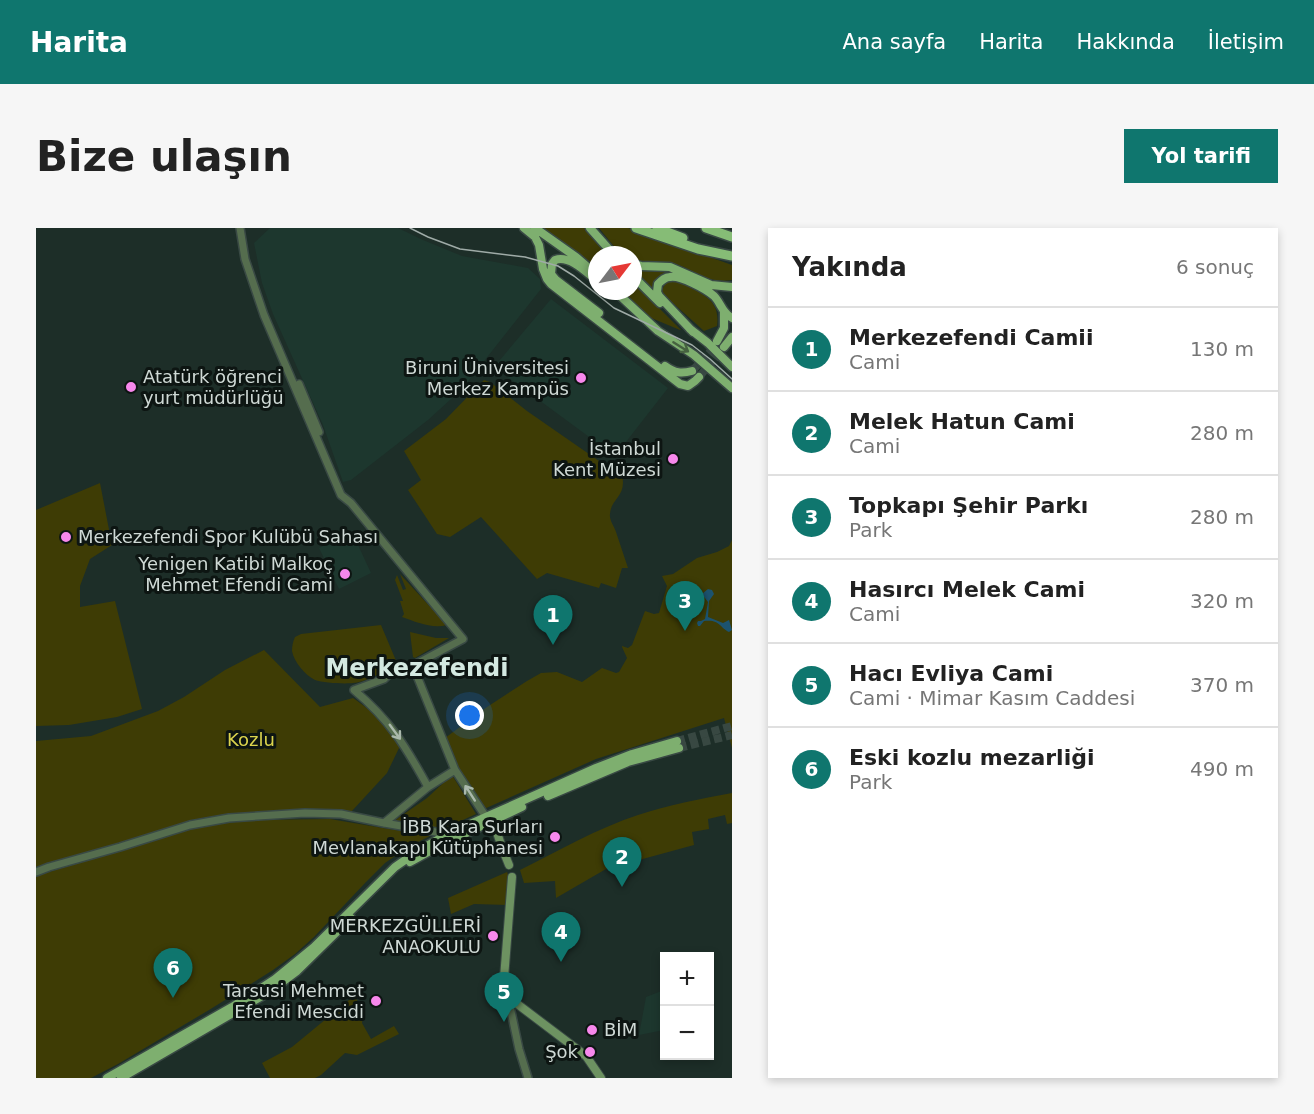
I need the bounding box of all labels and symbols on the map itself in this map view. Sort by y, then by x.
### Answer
north arrow [588,246,642,300]
one-way arrow [673,341,690,354]
place label: Biruni Üniversitesi Merkez Kampüs [405,357,569,399]
place label: Atatürk öğrenci yurt müdürlüğü [143,366,284,408]
marker: Biruni Üniversitesi Merkez Kampüs [574,371,588,385]
marker: Atatürk öğrenci yurt müdürlüğü [124,380,138,394]
place label: İstanbul Kent Müzesi [553,438,661,480]
marker: İstanbul Kent Müzesi [666,452,680,466]
place label: Merkezefendi Spor Kulübü Sahası [78,526,378,547]
marker: Merkezefendi Spor Kulübü Sahası [59,530,73,544]
place label: Yenigen Katibi Malkoç Mehmet Efendi Cami [137,553,333,595]
marker: Yenigen Katibi Malkoç Mehmet Efendi Cami [338,567,352,581]
pin: 3 [666,582,704,631]
pin: 1 [534,596,572,645]
district label: Merkezefendi [325,654,509,682]
your location [455,701,484,730]
one-way arrow [389,724,401,740]
park label: Kozlu [227,729,275,750]
one-way arrow [464,786,476,802]
place label: İBB Kara Surları Mevlanakapı Kütüphanesi [312,816,543,858]
marker: İBB Kara Surları Mevlanakapı Kütüphanesi [548,830,562,844]
pin: 2 [602,838,642,887]
pin: 4 [542,912,580,962]
place label: MERKEZGÜLLERİ ANAOKULU [330,915,481,957]
marker: MERKEZGÜLLERİ ANAOKULU [486,929,500,943]
pin: 6 [154,948,192,998]
pin: 5 [484,972,524,1022]
place label: Tarsusi Mehmet Efendi Mescidi [222,980,364,1022]
marker: Tarsusi Mehmet Efendi Mescidi [369,994,383,1008]
place label: BİM [604,1019,637,1040]
marker: BİM [585,1023,599,1037]
place label: Şok [545,1041,579,1062]
marker: Şok [583,1045,597,1059]

